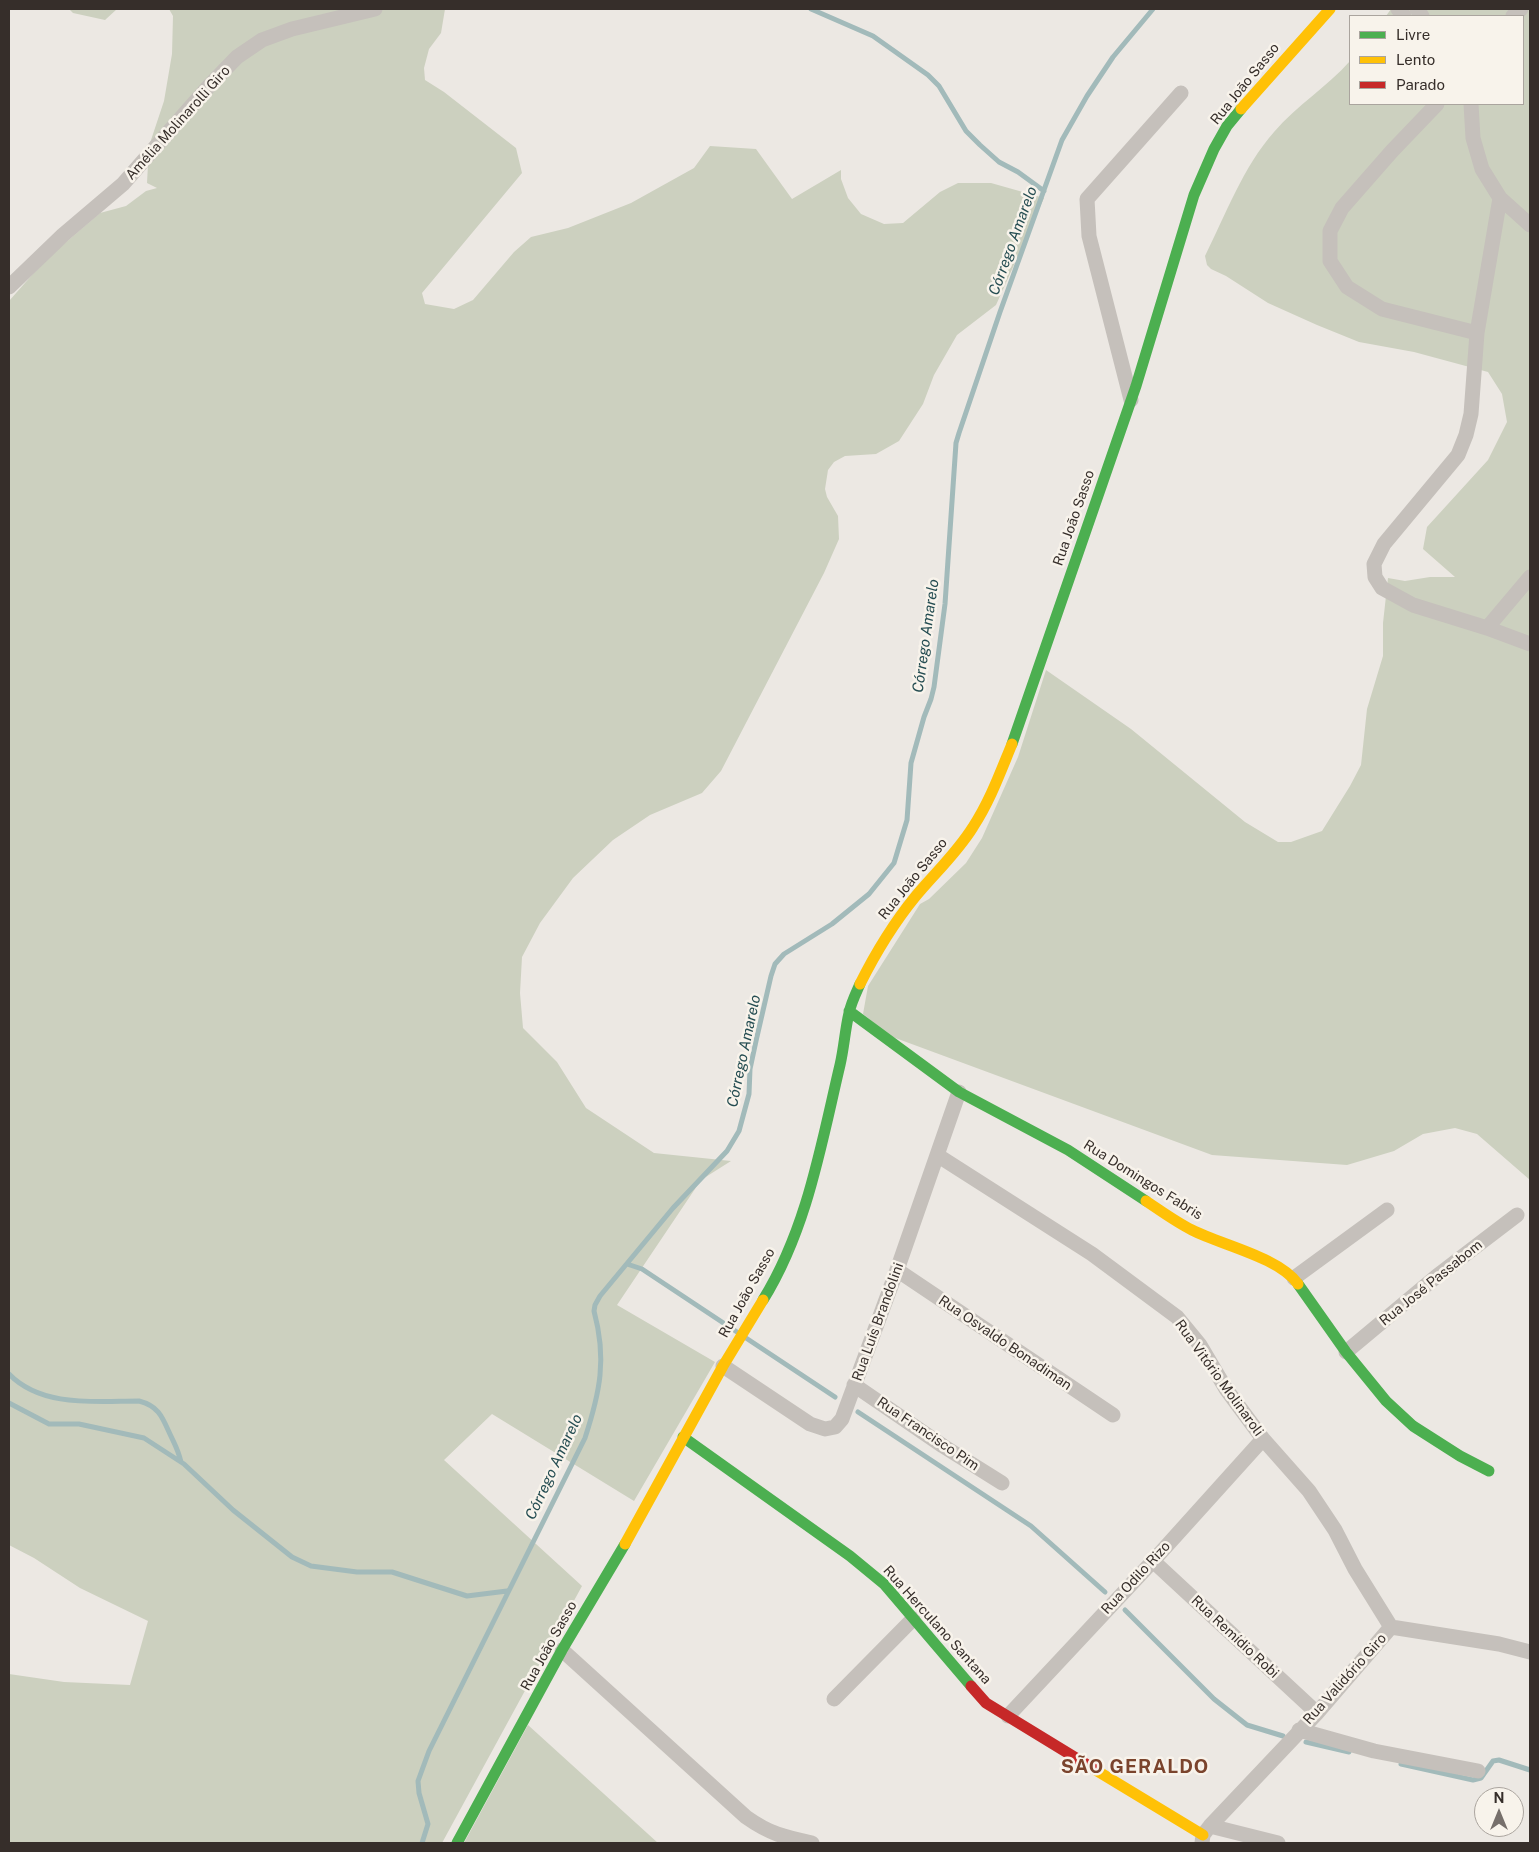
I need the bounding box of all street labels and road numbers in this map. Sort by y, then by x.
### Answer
street label: Rua João Sasso [1207,40,1283,128]
street label: Amélia Molinarolli Giro [122,62,234,184]
street label: Rua João Sasso [1050,468,1098,568]
street label: Rua João Sasso [875,835,951,923]
street label: Rua Domingos Fabris [1080,1137,1206,1223]
street label: Rua José Passabom [1376,1236,1486,1330]
street label: Rua João Sasso [715,1245,779,1341]
street label: Rua Luís Brandolini [849,1260,907,1384]
street label: Rua Osvaldo Bonadiman [935,1292,1075,1394]
street label: Rua Vitório Molinaroli [1171,1317,1267,1439]
street label: Rua Francisco Pim [874,1394,982,1474]
street label: Rua Odilo Rizo [1098,1538,1174,1618]
street label: Rua Herculano Santana [879,1562,995,1688]
street label: Rua Remídio Robi [1188,1592,1282,1682]
street label: Rua João Sasso [517,1598,581,1694]
street label: Rua Validório Giro [1300,1630,1390,1728]

